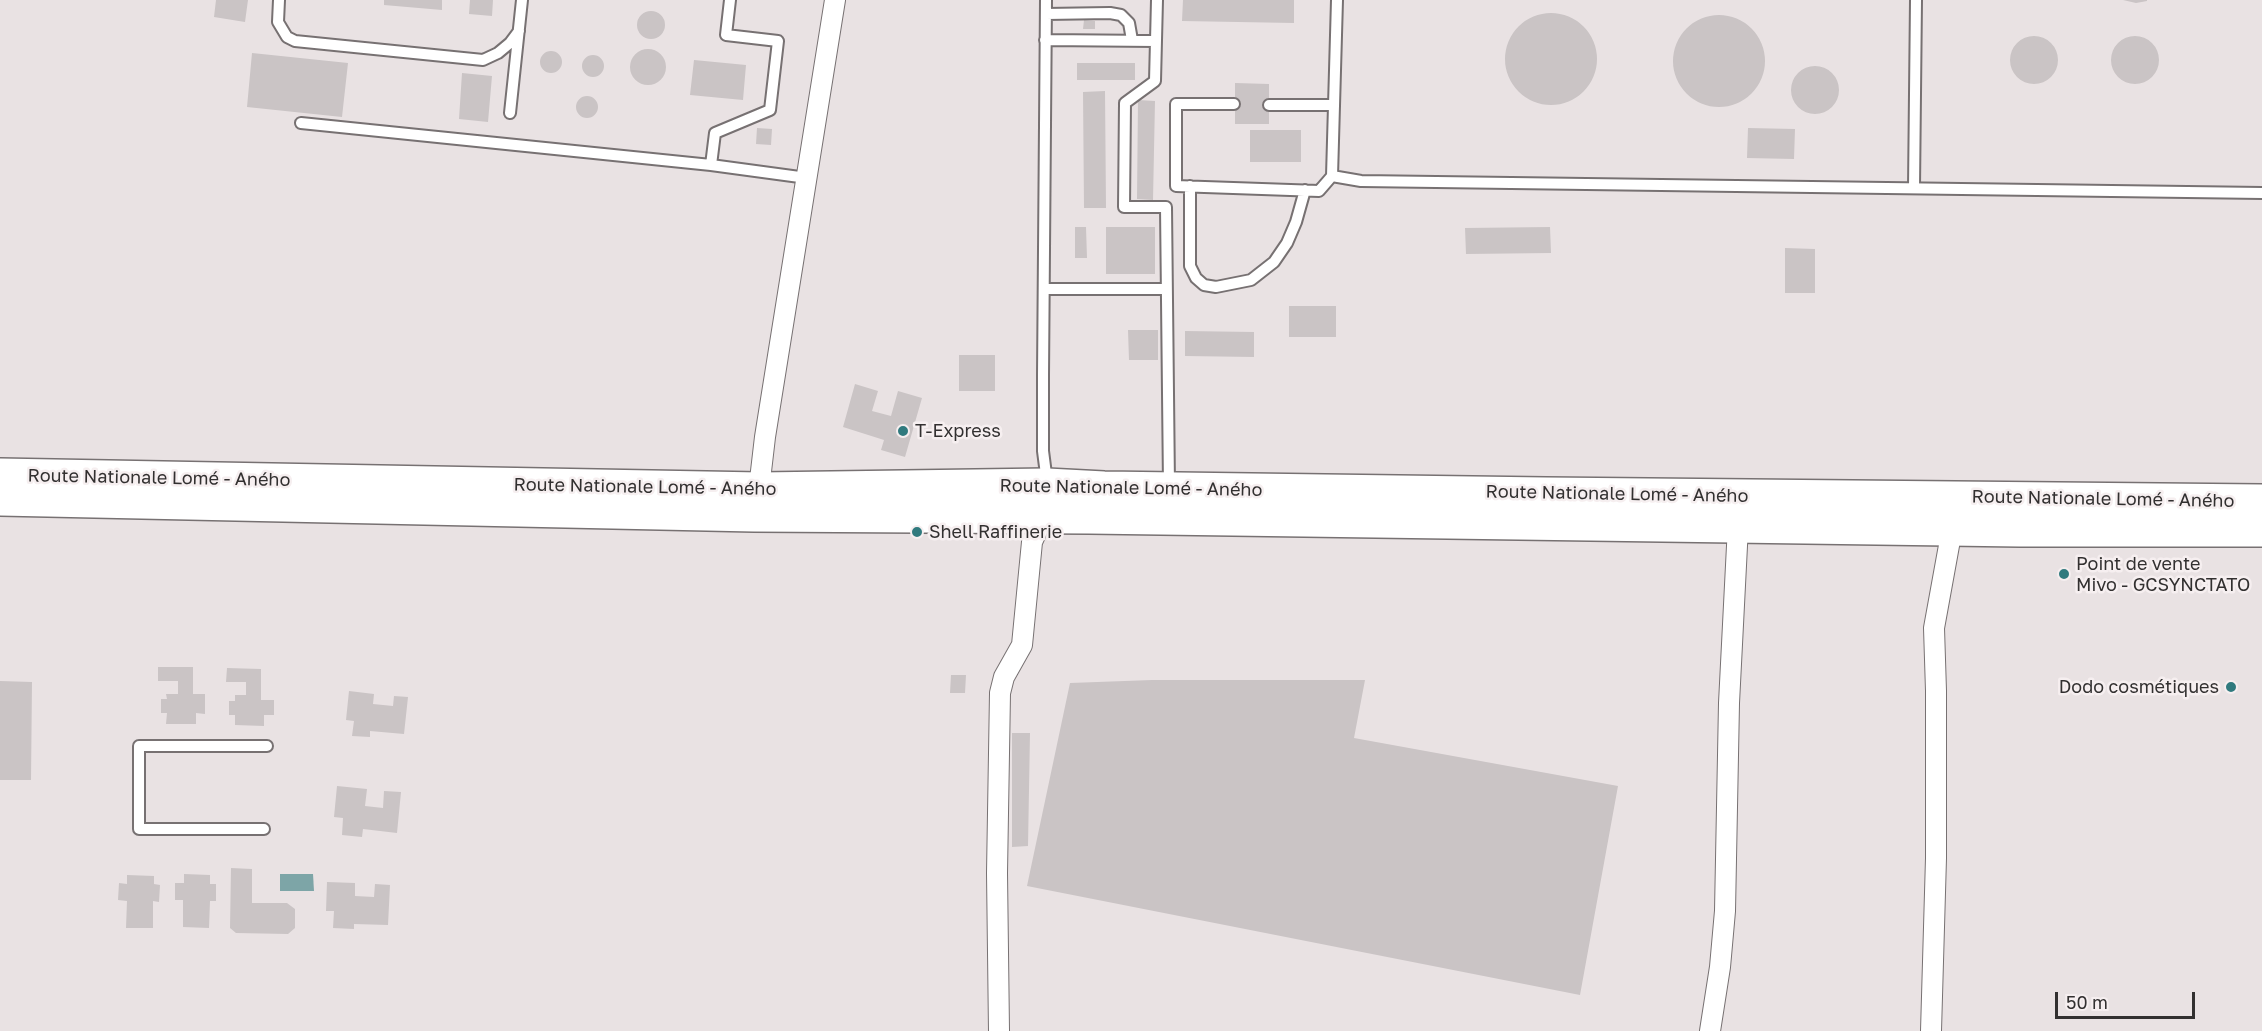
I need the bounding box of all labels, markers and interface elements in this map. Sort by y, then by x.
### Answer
place label: T-Express [915,420,1001,442]
marker: T-Express [896,424,910,438]
street label: Route Nationale Lomé - Aného [27,465,291,491]
street label: Route Nationale Lomé - Aného [513,474,777,500]
street label: Route Nationale Lomé - Aného [999,475,1263,501]
street label: Route Nationale Lomé - Aného [1485,481,1749,507]
street label: Route Nationale Lomé - Aného [1971,486,2235,512]
place label: Shell Raffinerie [929,521,1062,543]
marker: Shell Raffinerie [910,525,924,539]
place label: Point de vente Mivo - GCSYNCTATO [2076,553,2250,596]
marker: Point de vente Mivo - GCSYNCTATO [2057,567,2071,581]
place label: Dodo cosmétiques [2059,676,2219,698]
marker: Dodo cosmétiques [2224,680,2238,694]
scale bar [2058,980,2198,1018]
text: 50 m [2066,991,2108,1013]

